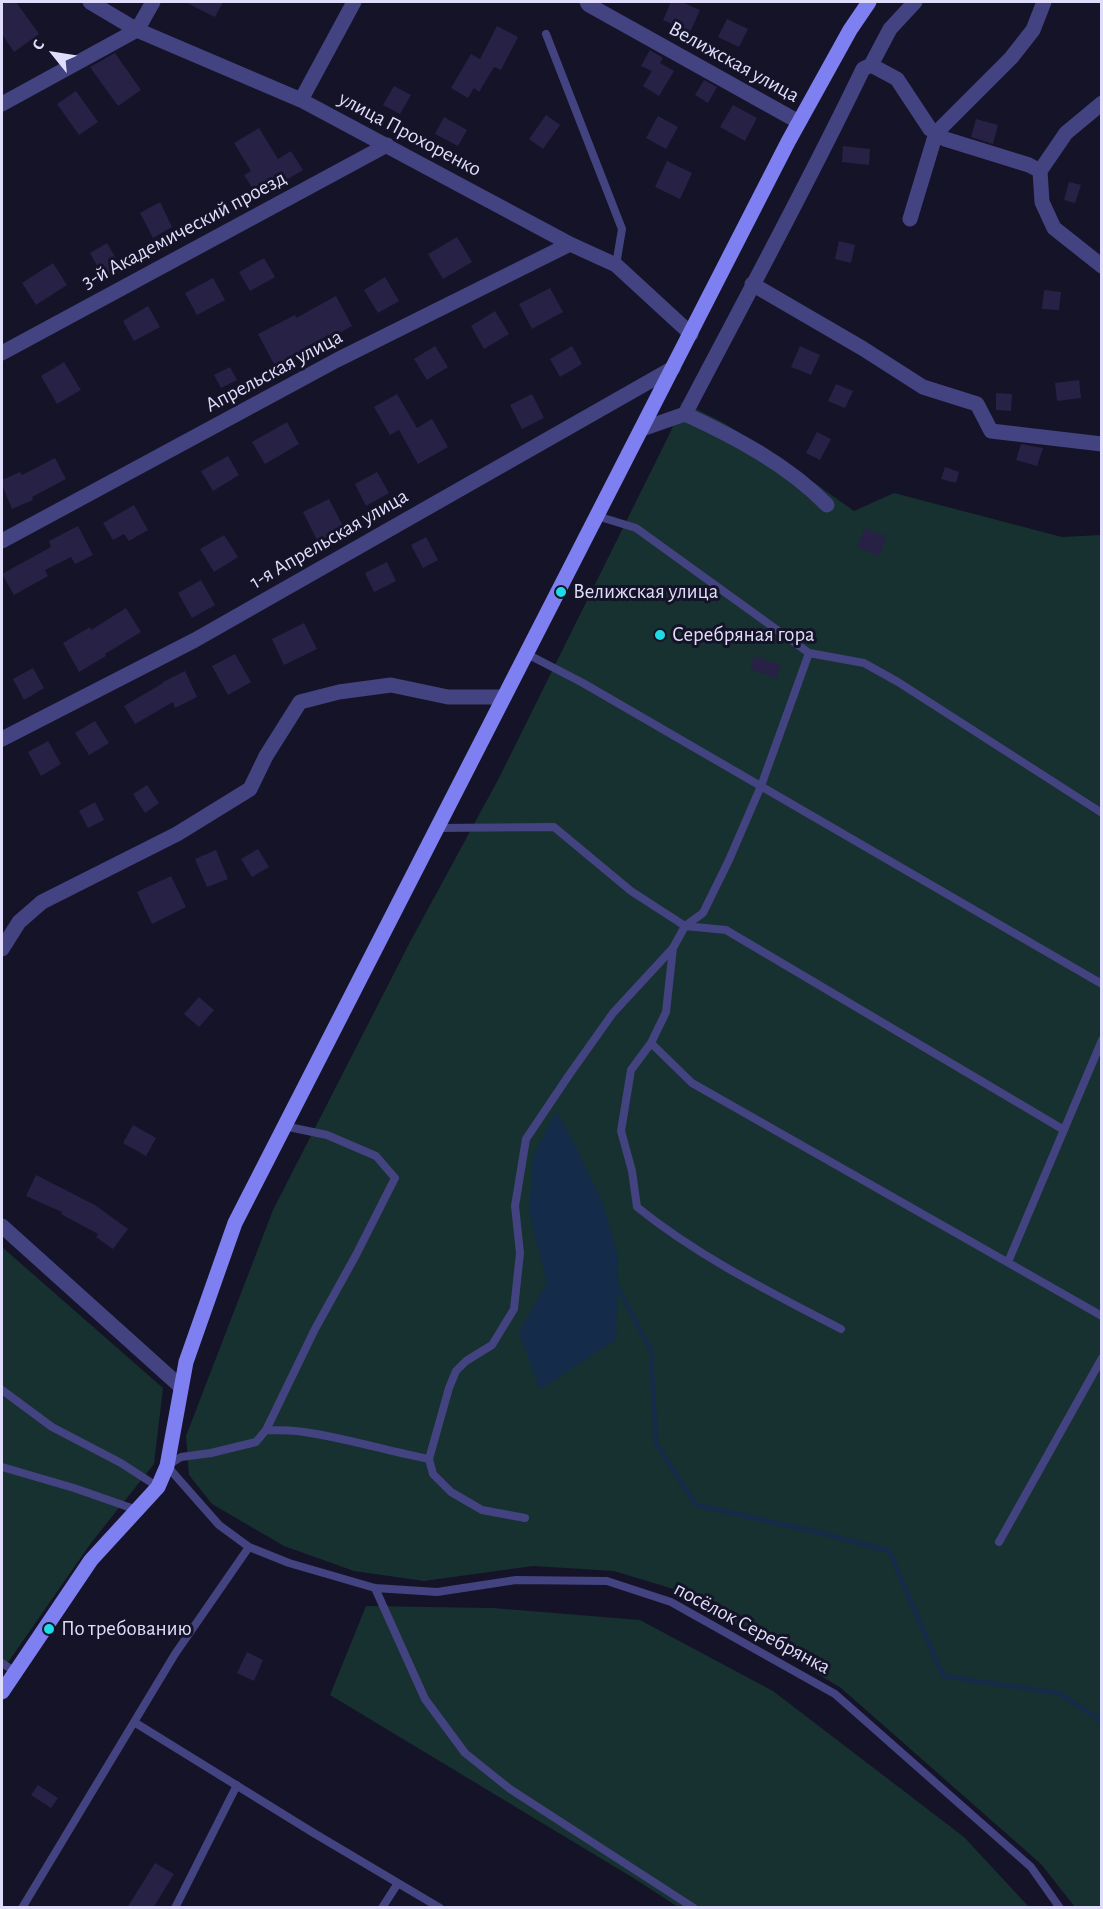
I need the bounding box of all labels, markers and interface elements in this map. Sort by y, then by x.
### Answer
street label: Велижская улица [664,16,804,108]
north arrow [24,24,84,84]
text: С [29,37,48,53]
street label: улица Прохоренко [334,86,486,182]
street label: 3-й Академический проезд [77,165,291,295]
street label: Апрельская улица [201,324,347,418]
street label: 1-я Апрельская улица [245,483,413,595]
place label: Велижская улица [573,579,718,605]
marker: Велижская улица [554,585,568,599]
place label: Серебряная гора [672,622,815,648]
marker: Серебряная гора [653,628,667,642]
street label: посёлок Серебрянка [670,1576,834,1680]
place label: По требованию [61,1616,192,1642]
marker: По требованию [42,1622,56,1636]

